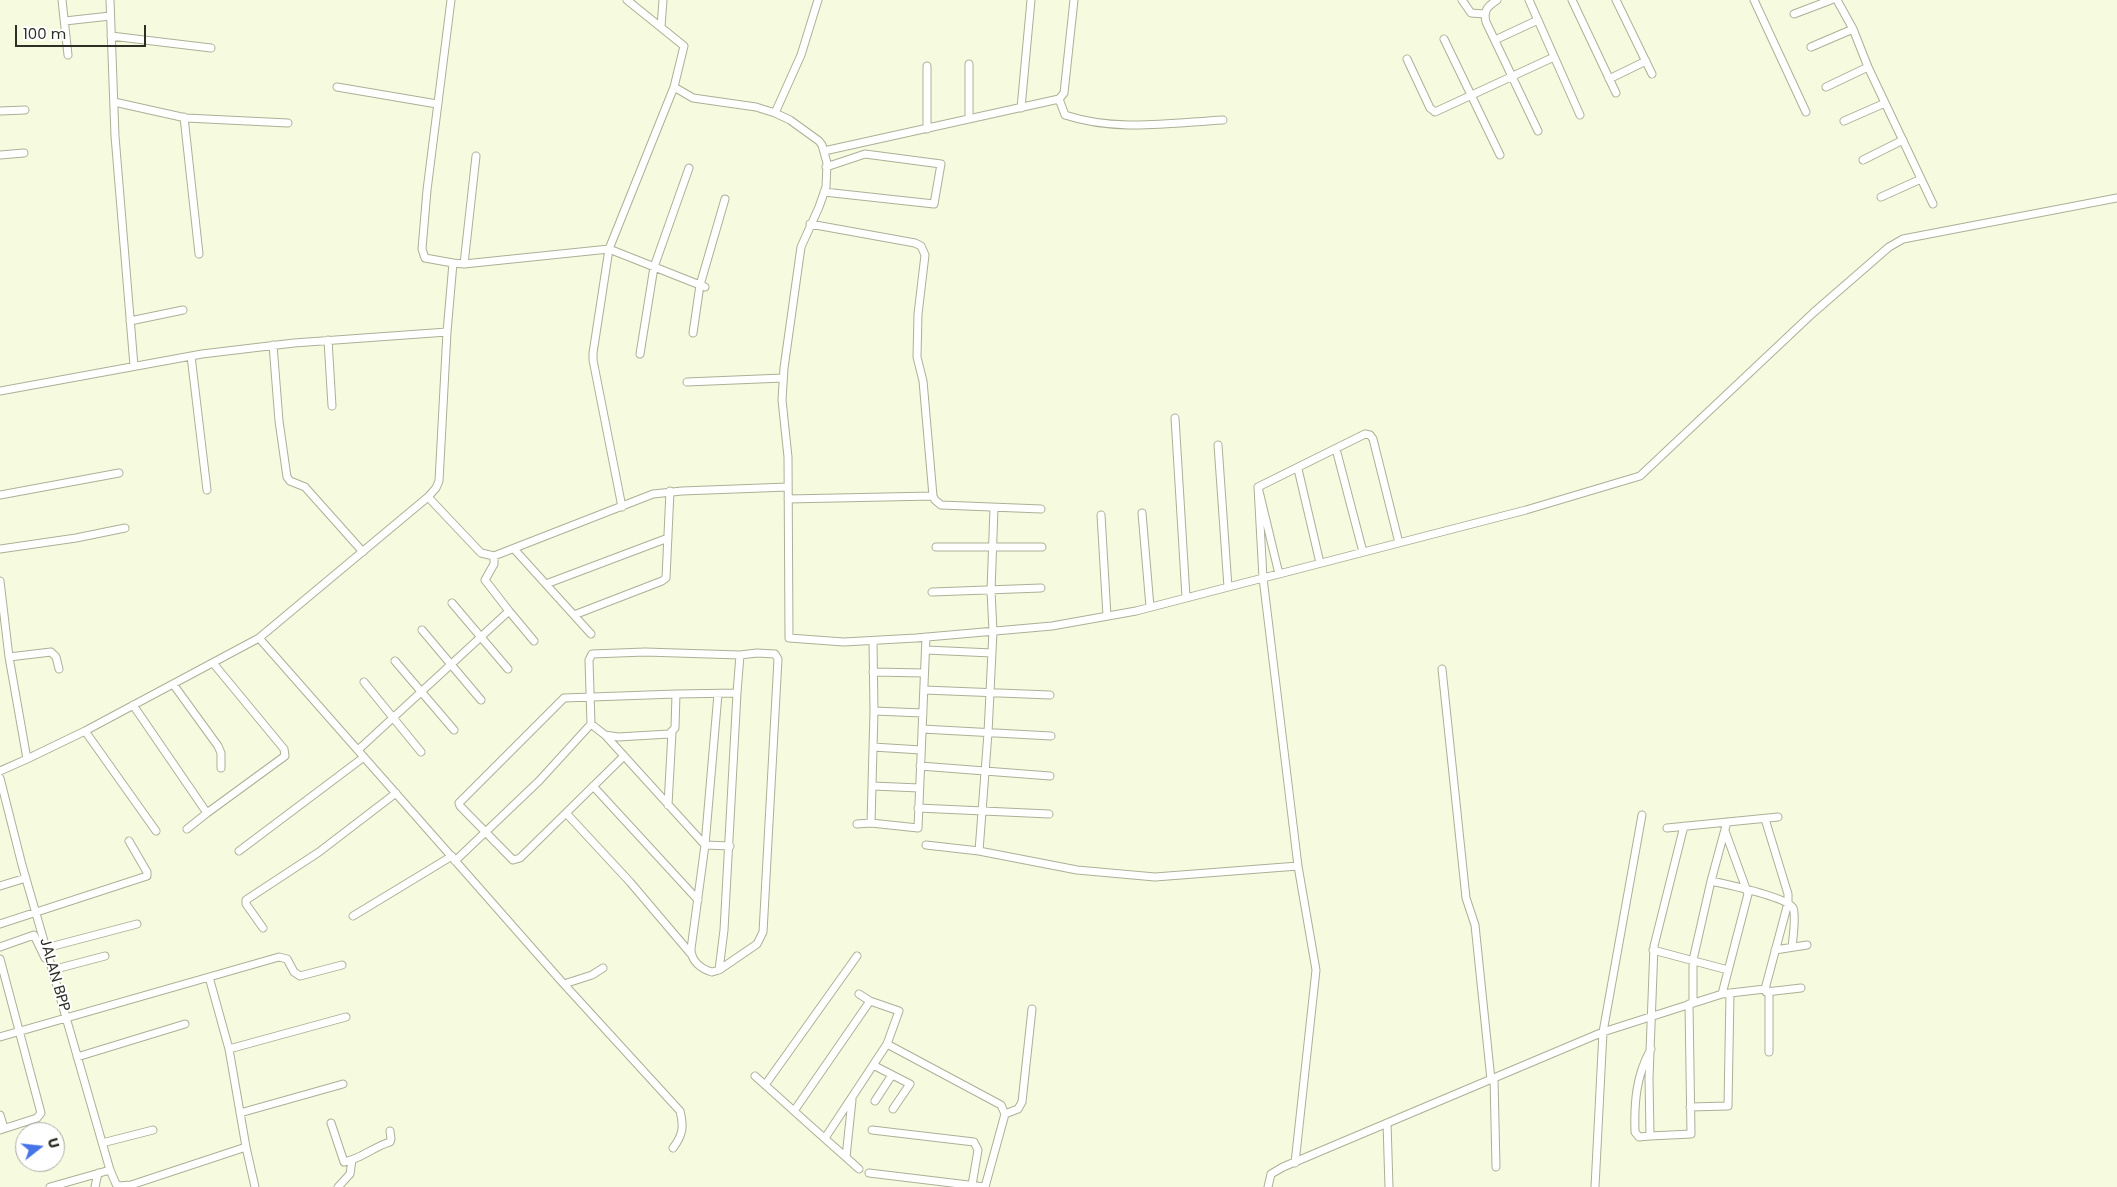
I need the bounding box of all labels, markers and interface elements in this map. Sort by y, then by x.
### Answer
scale bar [18,15,149,47]
text: 100 m [23,23,66,44]
street label: JALAN BPP [35,936,73,1014]
north arrow [15,1122,65,1172]
text: U [42,1136,64,1151]

